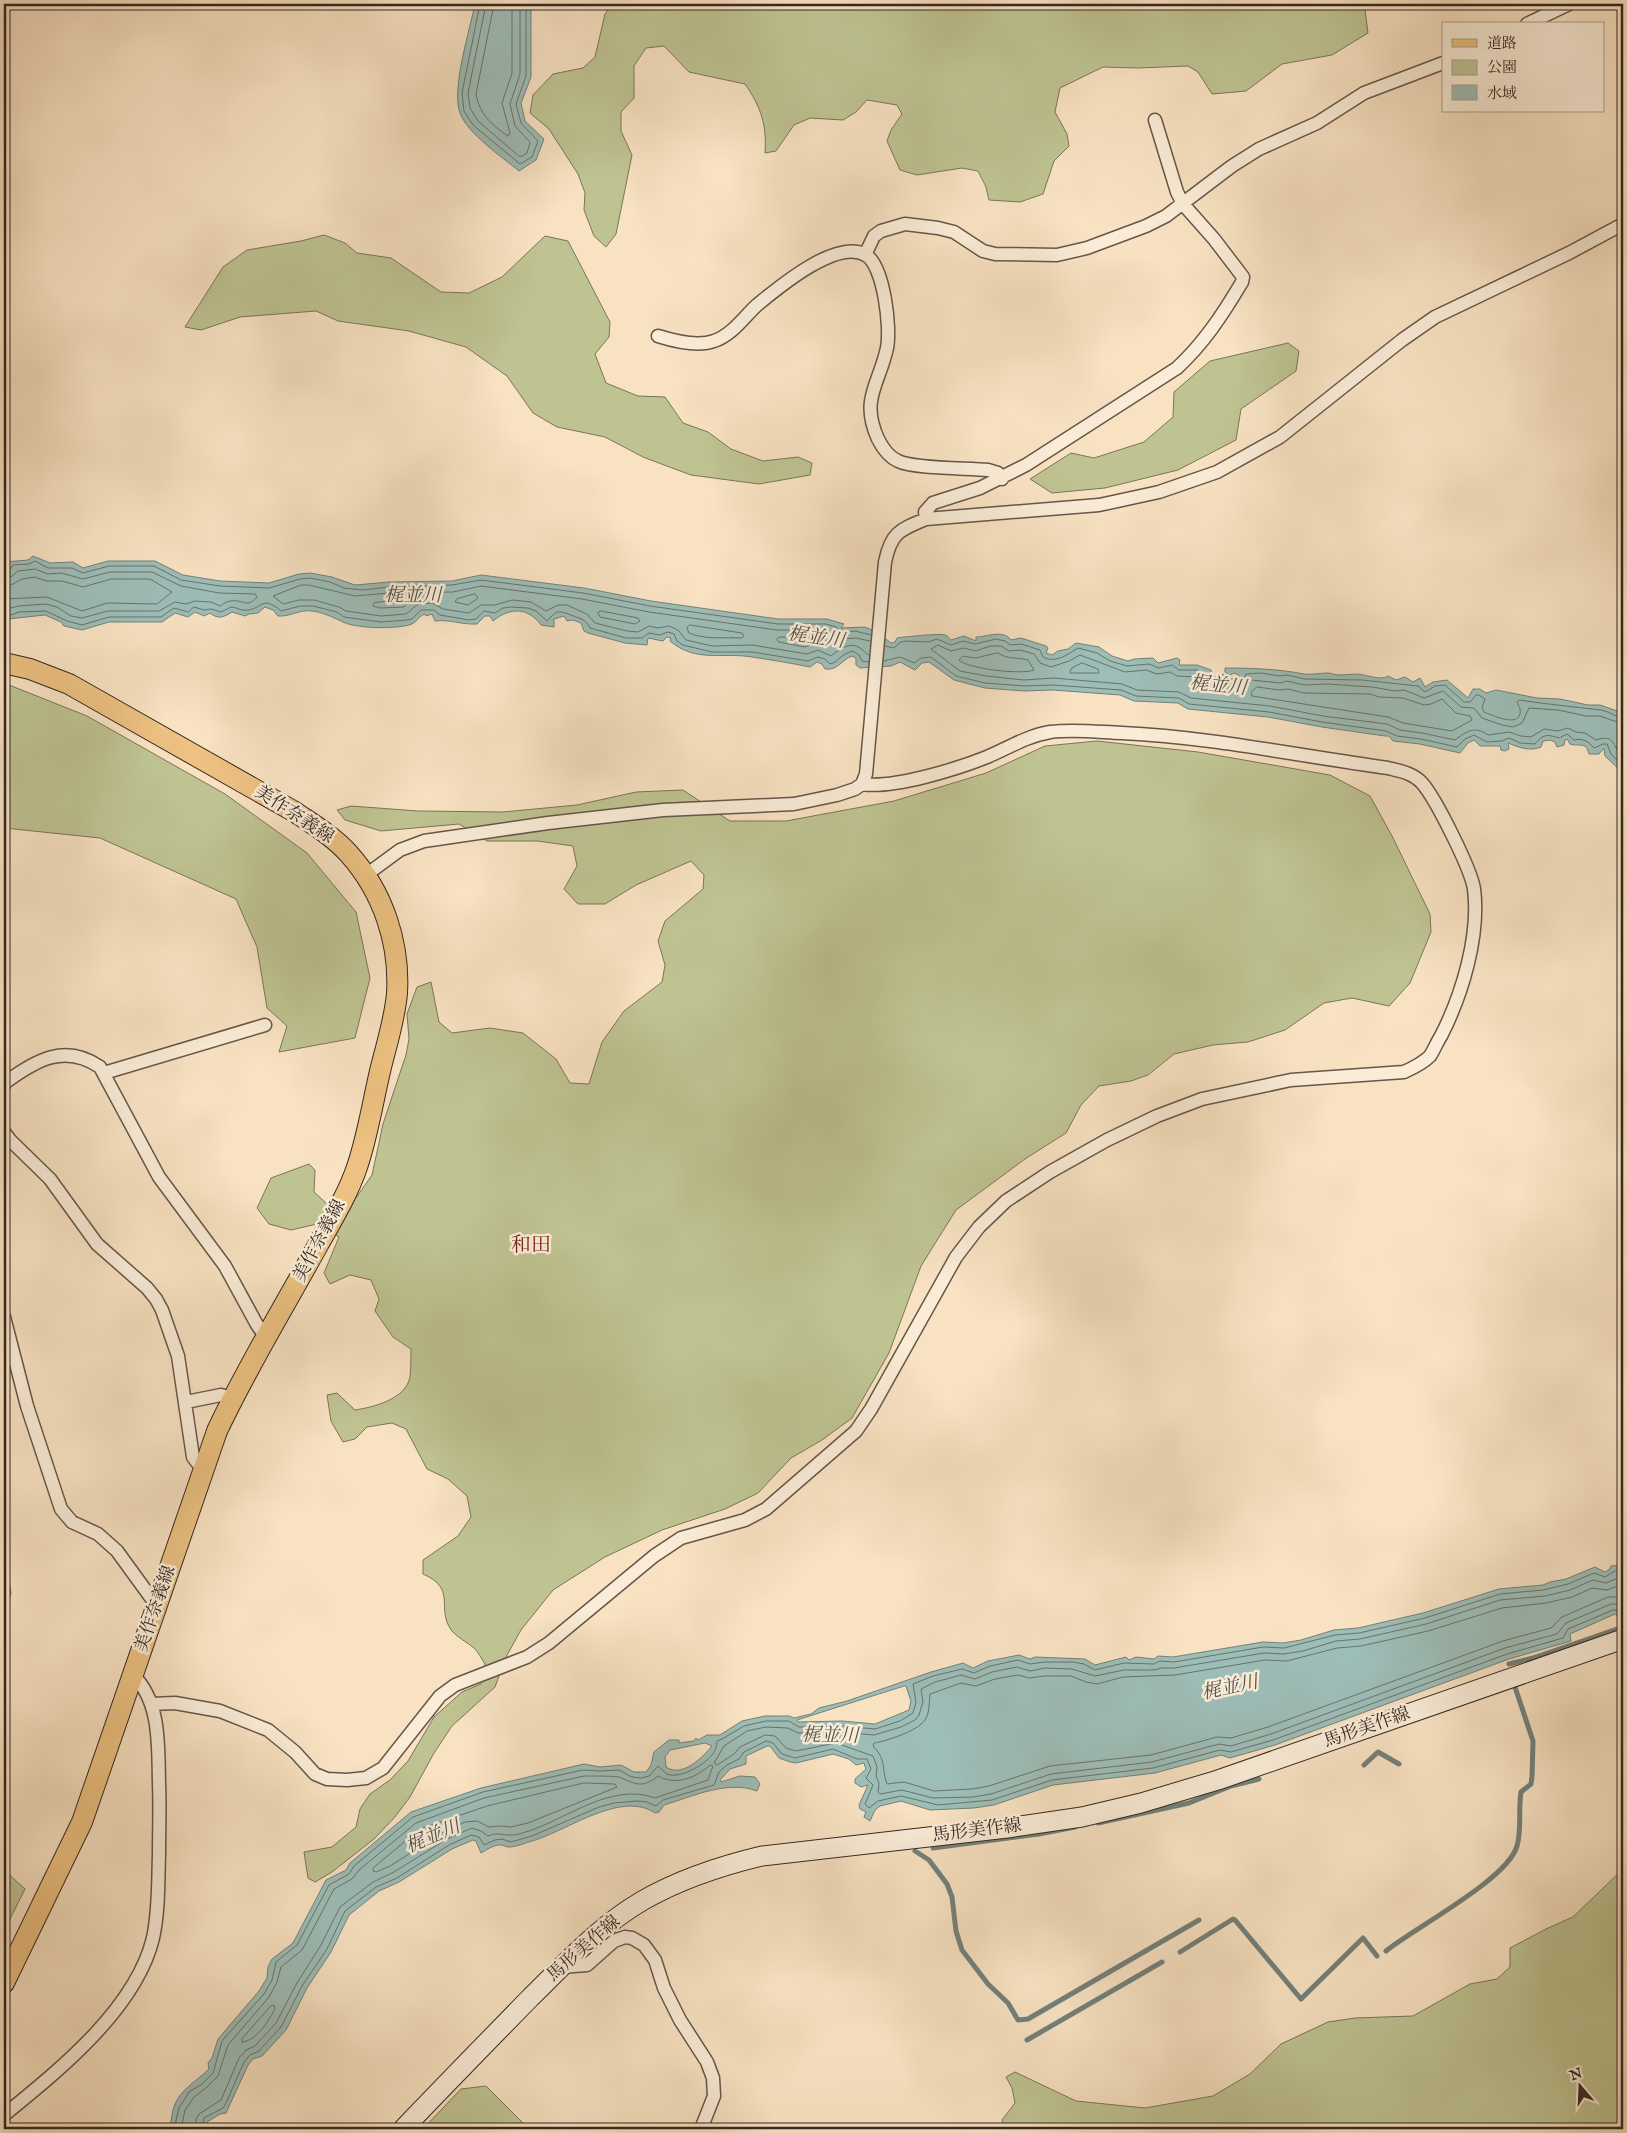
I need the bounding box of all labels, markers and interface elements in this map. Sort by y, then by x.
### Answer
legend [1442,22,1604,112]
text: 道路 [1487,34,1517,53]
text: 公園 [1487,58,1517,77]
text: 水域 [1487,84,1517,103]
water label: 梶並川 [384,584,443,608]
water label: 梶並川 [786,622,848,654]
water label: 梶並川 [1188,671,1250,701]
street label: 美作奈義線 [250,781,338,849]
street label: 美作奈義線 [289,1196,351,1286]
district label: 和田 [511,1233,551,1258]
street label: 美作奈義線 [130,1563,182,1655]
water label: 梶並川 [1200,1670,1262,1706]
street label: 馬形美作線 [1321,1702,1413,1754]
water label: 梶並川 [801,1724,861,1749]
water label: 梶並川 [402,1814,466,1859]
street label: 馬形美作線 [931,1814,1023,1848]
street label: 馬形美作線 [542,1911,626,1987]
north arrow [1554,2060,1604,2110]
text: N [1566,2064,1585,2085]

